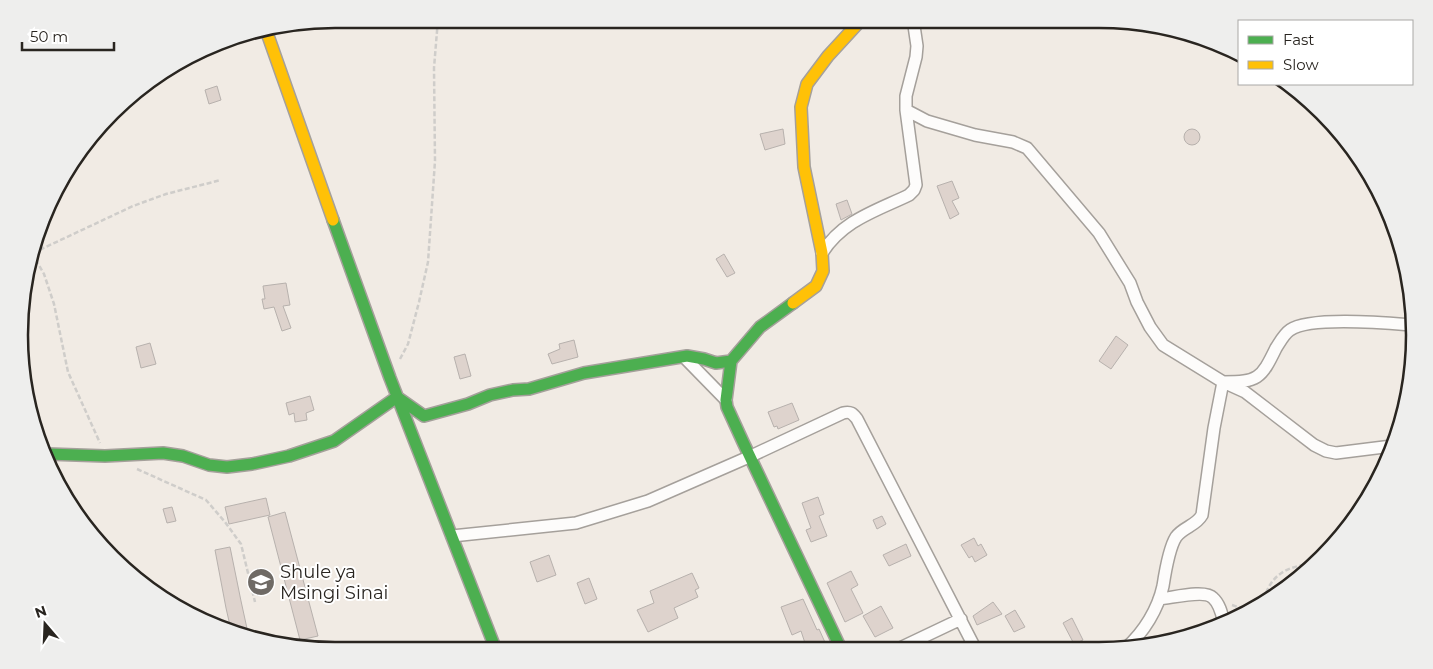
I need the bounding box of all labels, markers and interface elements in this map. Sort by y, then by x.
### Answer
scale bar [22,20,115,52]
legend [1238,20,1413,85]
text: 50 m [30,27,68,46]
text: Fast [1283,30,1314,49]
text: Slow [1283,55,1319,74]
place label: Shule ya Msingi Sinai [280,561,388,604]
school or university icon: Shule ya Msingi Sinai [246,567,276,597]
north arrow [20,599,70,649]
text: N [32,601,49,622]

